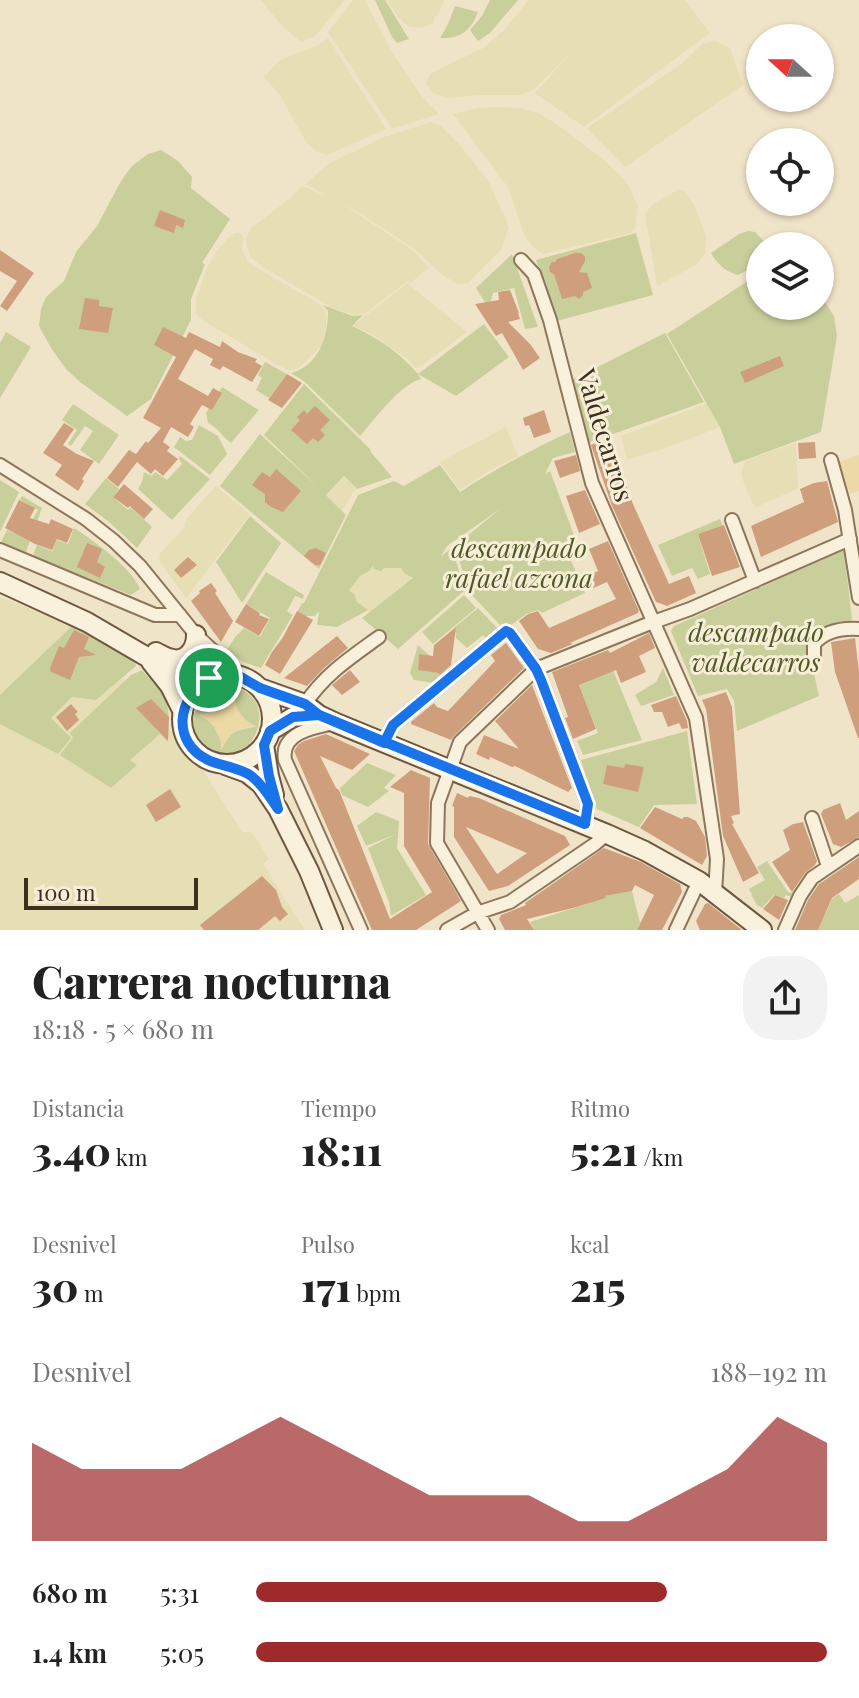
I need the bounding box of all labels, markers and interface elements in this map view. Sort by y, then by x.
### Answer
north arrow [746,24,834,112]
map controls [746,24,834,320]
button: locate [746,128,834,216]
button: layers [746,232,834,320]
street label: Valdecarros [569,363,643,506]
park label: descampado rafael azcona [445,530,593,595]
park label: descampado valdecarros [688,614,824,679]
pin [175,644,243,712]
icon: arrive [187,656,231,700]
scale bar [24,874,198,910]
text: 100 m [36,877,96,907]
text: Carrera nocturna [32,951,391,1010]
button: share [743,956,827,1040]
text: 18:18 · 5 × 680 m [32,1011,214,1046]
text: Distancia [32,1093,124,1123]
text: Tiempo [301,1093,377,1123]
text: Ritmo [570,1093,630,1123]
text: 3.40 [32,1123,111,1176]
text: 18:11 [301,1123,382,1176]
text: 5:21 [570,1123,638,1176]
text: km [111,1142,147,1172]
text: /km [638,1142,683,1172]
text: Desnivel [32,1229,116,1259]
text: Pulso [301,1229,355,1259]
text: kcal [570,1229,609,1259]
text: 30 [32,1259,78,1312]
text: 171 [301,1259,351,1312]
text: 215 [570,1259,626,1312]
text: m [78,1278,103,1308]
text: bpm [351,1278,401,1308]
text: Desnivel [32,1354,132,1389]
text: 188–192 m [711,1354,827,1389]
text: 680 m [32,1575,108,1610]
text: 5:31 [160,1575,199,1610]
text: 1.4 km [32,1635,107,1670]
text: 5:05 [160,1635,204,1670]

